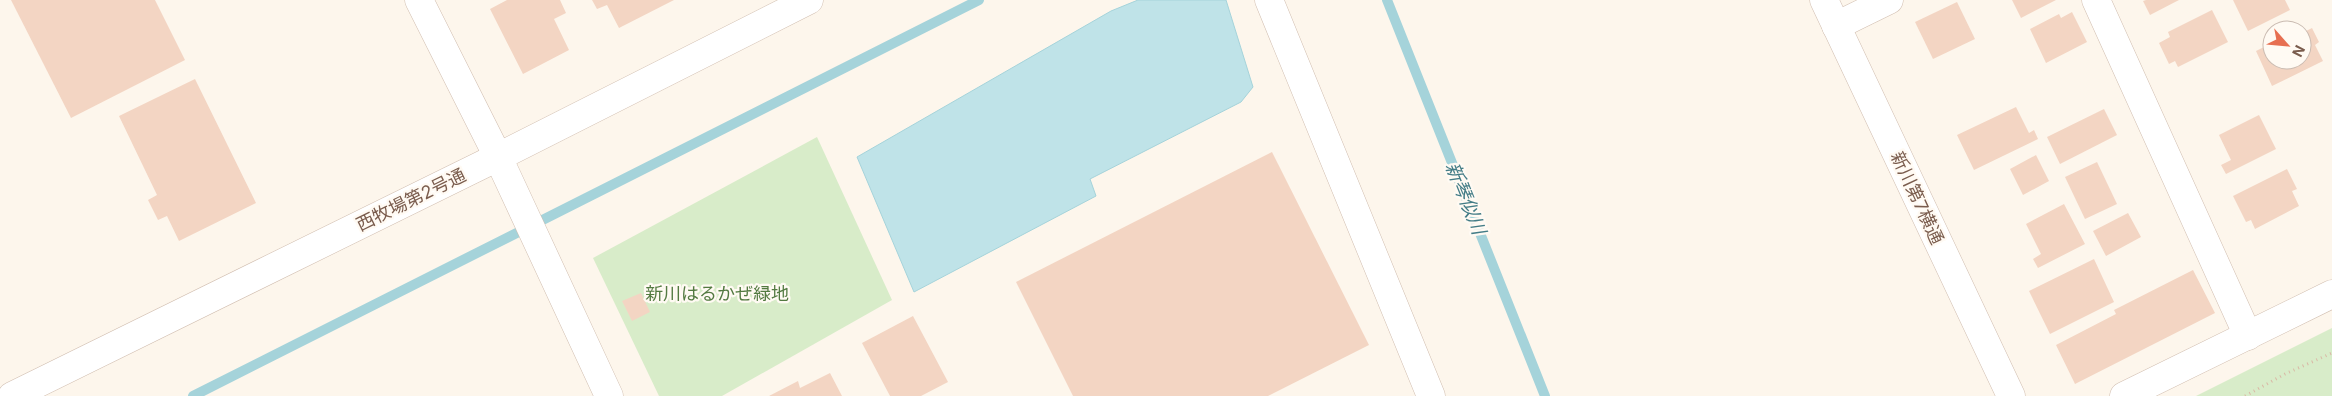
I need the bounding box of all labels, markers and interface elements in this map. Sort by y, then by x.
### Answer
north arrow [2262,20,2312,70]
text: N [2289,43,2309,60]
street label: 新川第7横通 [1887,148,1948,248]
water label: 新琴似川 [1441,159,1491,240]
street label: 西牧場第2号通 [353,164,469,235]
park label: 新川はるかぜ緑地 [645,283,789,304]

